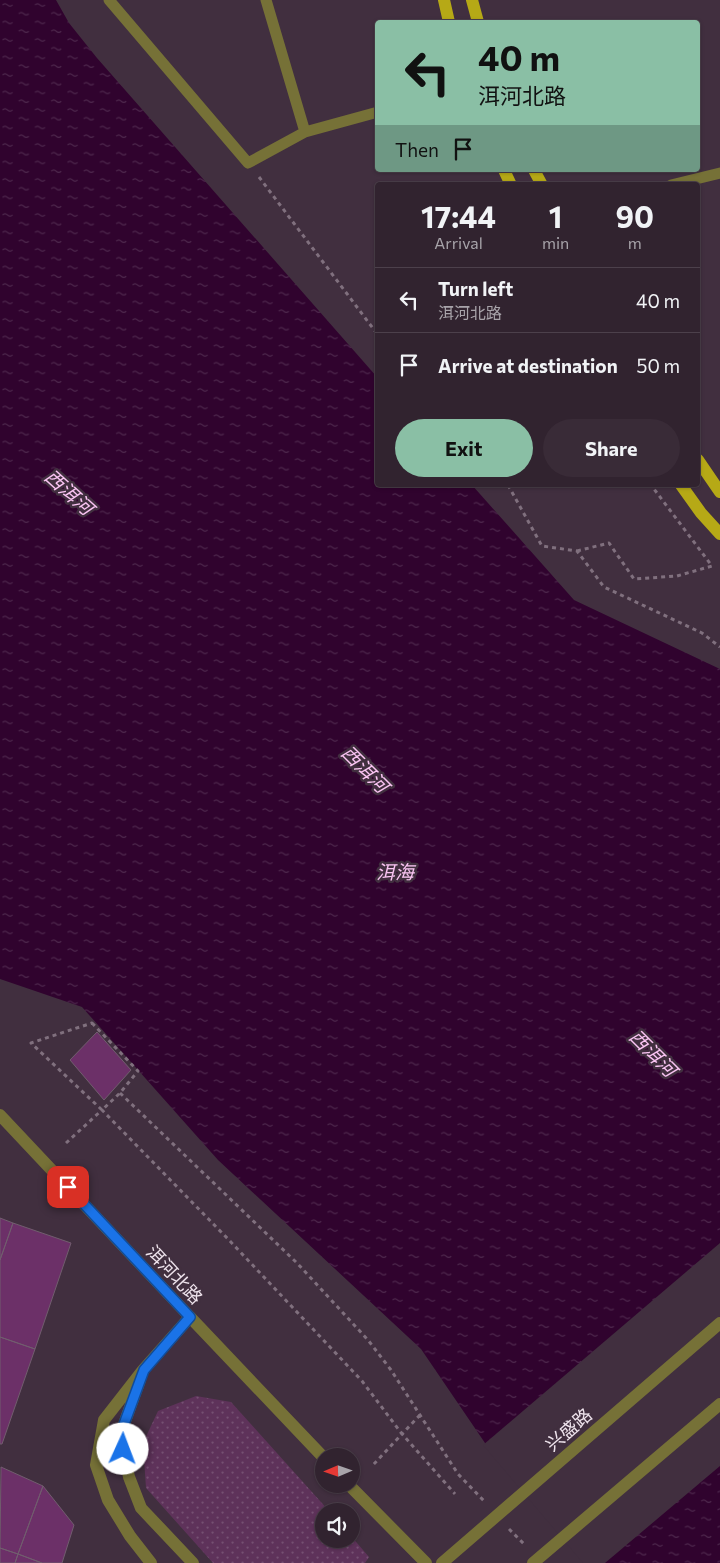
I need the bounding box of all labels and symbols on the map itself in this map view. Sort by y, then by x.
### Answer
water label: 西洱河 [40,464,101,522]
water label: 西洱河 [337,740,396,800]
water label: 洱海 [376,860,417,883]
water label: 西洱河 [625,1024,684,1084]
pin [47,1166,89,1208]
street label: 洱河北路 [142,1240,207,1308]
street label: 兴盛路 [541,1403,596,1455]
position arrow [96,1422,148,1474]
north arrow [315,1448,360,1492]

